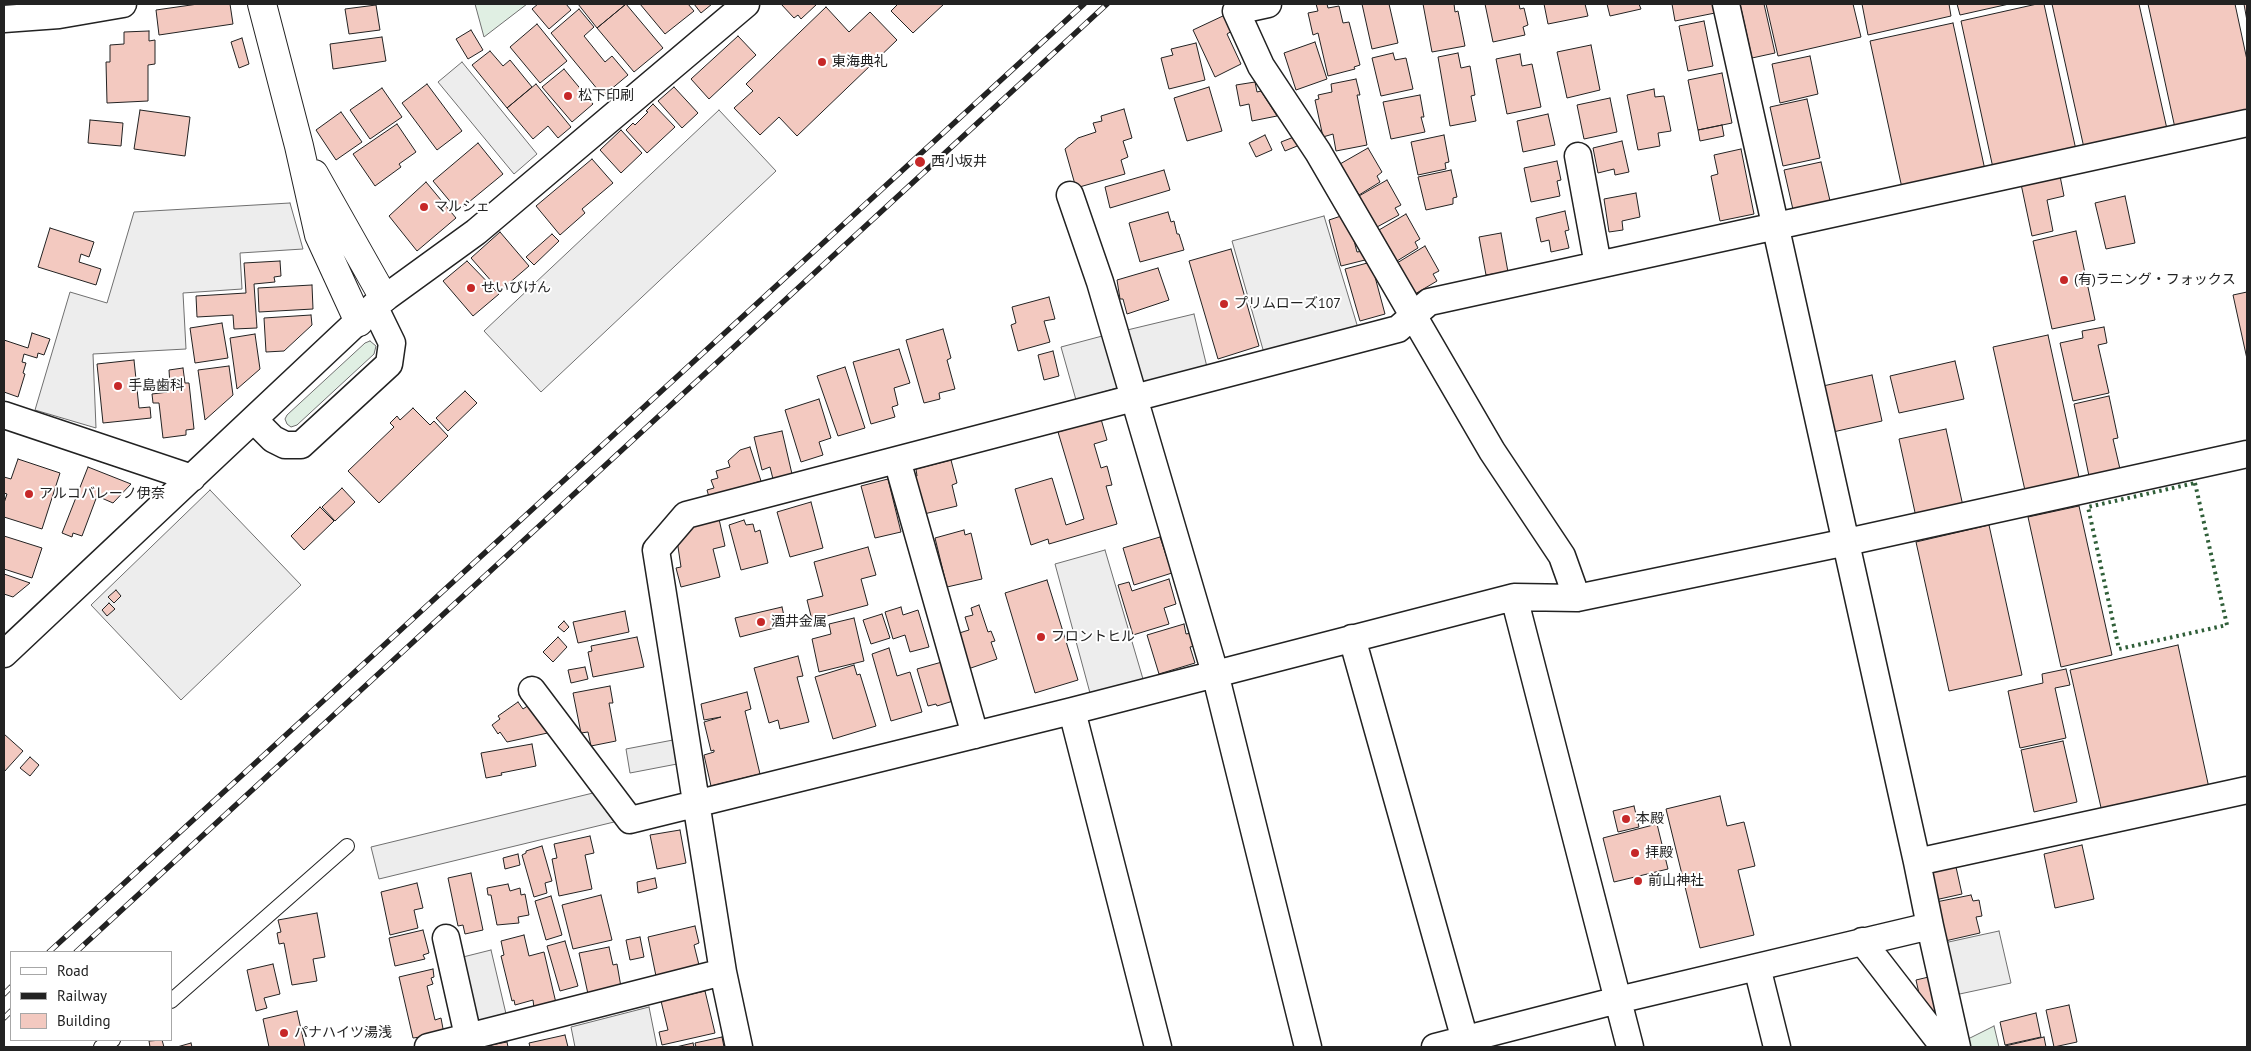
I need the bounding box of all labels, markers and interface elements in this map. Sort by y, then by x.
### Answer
place label: 東海典礼 [832,54,888,70]
marker: 東海典礼 [816,56,828,68]
place label: 松下印刷 [578,88,634,104]
marker: 松下印刷 [562,90,574,102]
place label: 西小坂井 [931,154,987,170]
marker: 西小坂井 [913,155,927,169]
place label: マルシェ [434,199,490,215]
marker: マルシェ [418,201,430,213]
place label: (有)ラニング・フォックス [2074,272,2236,288]
marker: (有)ラニング・フォックス [2058,274,2070,286]
place label: せいびけん [481,280,551,296]
marker: せいびけん [465,282,477,294]
place label: プリムローズ107 [1234,296,1341,312]
marker: プリムローズ107 [1218,298,1230,310]
place label: 手島歯科 [128,378,184,394]
marker: 手島歯科 [112,380,124,392]
place label: アルコバレーノ伊奈 [39,486,165,502]
marker: アルコバレーノ伊奈 [23,488,35,500]
place label: 酒井金属 [771,614,827,630]
marker: 酒井金属 [755,616,767,628]
place label: フロントヒル [1051,629,1135,645]
marker: フロントヒル [1035,631,1047,643]
place label: 本殿 [1636,811,1664,827]
marker: 本殿 [1620,813,1632,825]
place label: 拝殿 [1645,845,1673,861]
marker: 拝殿 [1629,847,1641,859]
place label: 前山神社 [1648,873,1704,889]
marker: 前山神社 [1632,875,1644,887]
legend [10,951,172,1041]
text: Road [57,961,89,980]
text: Railway [57,986,107,1005]
text: Building [57,1011,111,1030]
place label: パナハイツ湯浅 [294,1025,392,1041]
marker: パナハイツ湯浅 [278,1027,290,1039]

